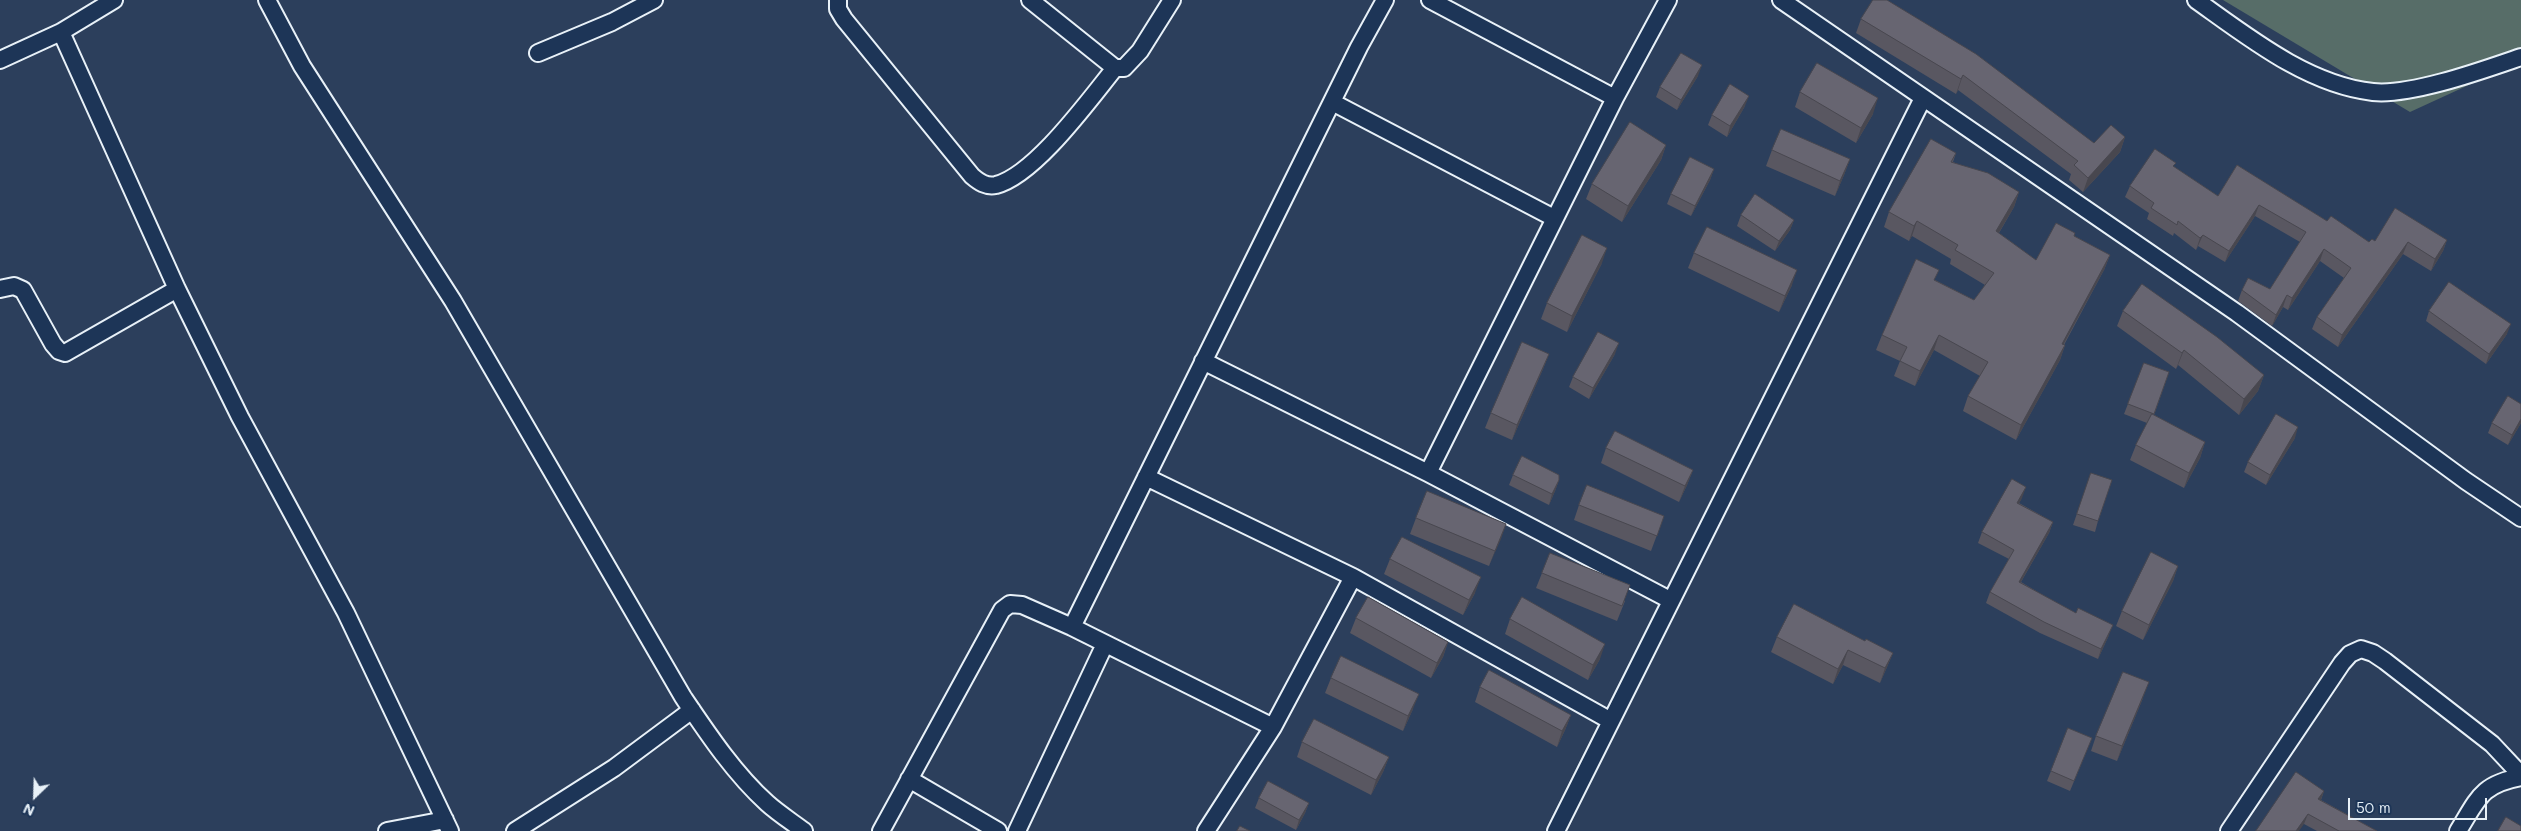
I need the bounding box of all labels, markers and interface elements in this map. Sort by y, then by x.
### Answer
north arrow [10,771,60,821]
scale bar [2351,788,2490,820]
text: 50 m [2356,797,2391,817]
text: N [20,799,37,821]

